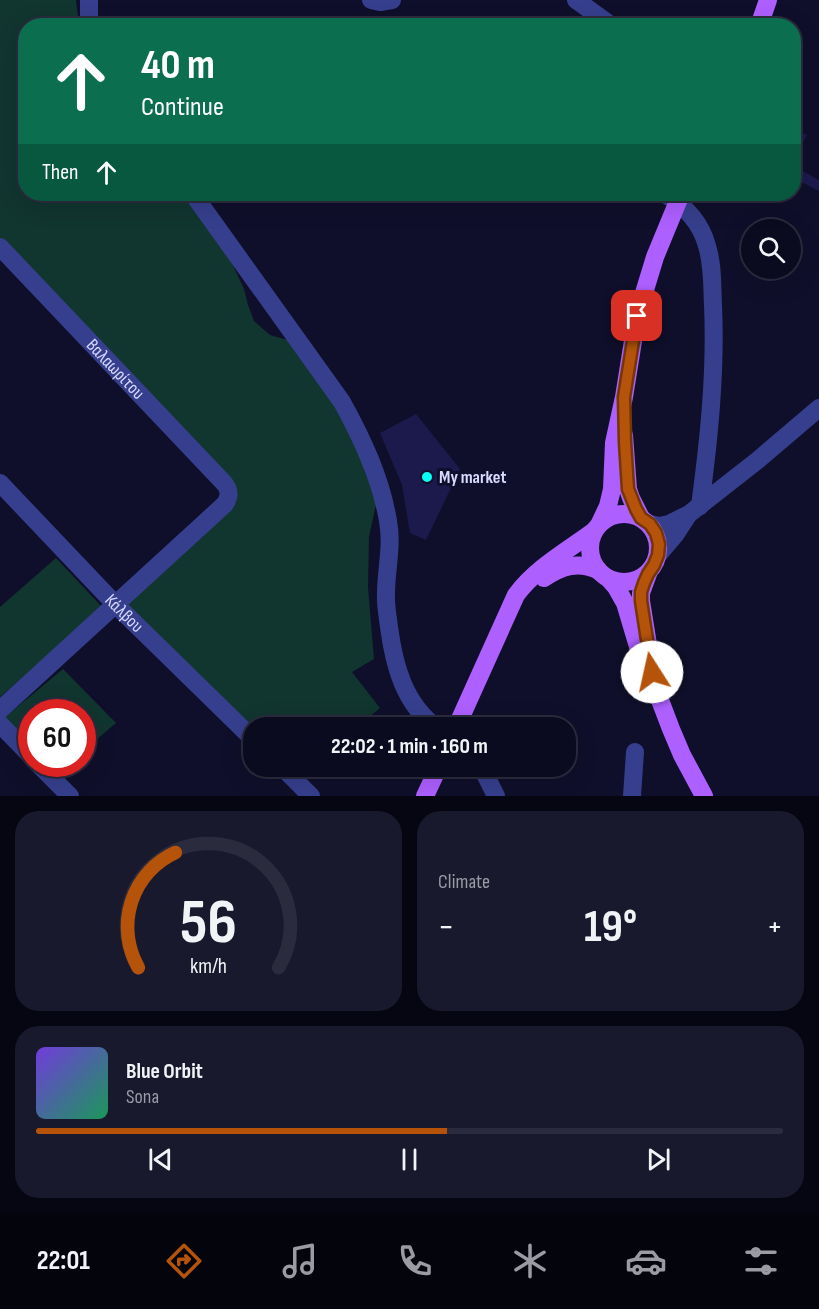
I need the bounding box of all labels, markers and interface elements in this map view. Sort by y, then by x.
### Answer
text: 40 m [141,40,215,91]
icon: ahead [42,42,120,120]
text: Continue [141,91,224,123]
icon: ahead [90,156,123,189]
text: Then [42,159,78,186]
map controls [741,219,801,279]
button: search [741,219,801,279]
pin [611,290,662,341]
icon: arrive [620,299,653,332]
street label: Βαλαωρίτου [82,335,149,404]
place label: My market [439,467,506,488]
marker: My market [420,470,434,484]
street label: Κάλβου [100,590,148,637]
position arrow [620,640,684,704]
speed limit sign: 60 [18,699,96,777]
text: 22:02 · 1 min · 160 m [331,733,488,760]
text: Climate [438,870,490,894]
text: 56 [180,886,237,961]
text: 19° [584,900,637,955]
text: − [438,907,454,947]
text: + [767,907,783,947]
text: km/h [190,954,227,979]
text: Blue Orbit [126,1058,203,1085]
text: Sona [126,1085,159,1109]
icon: previous [144,1143,177,1176]
icon: pause [393,1143,426,1176]
icon: next [642,1143,675,1176]
icon: directions [163,1240,205,1282]
icon: music [279,1240,321,1282]
icon: phone [394,1240,436,1282]
icon: climate [509,1240,551,1282]
icon: car [625,1240,667,1282]
icon: filters [740,1240,782,1282]
text: 22:01 [37,1245,90,1277]

